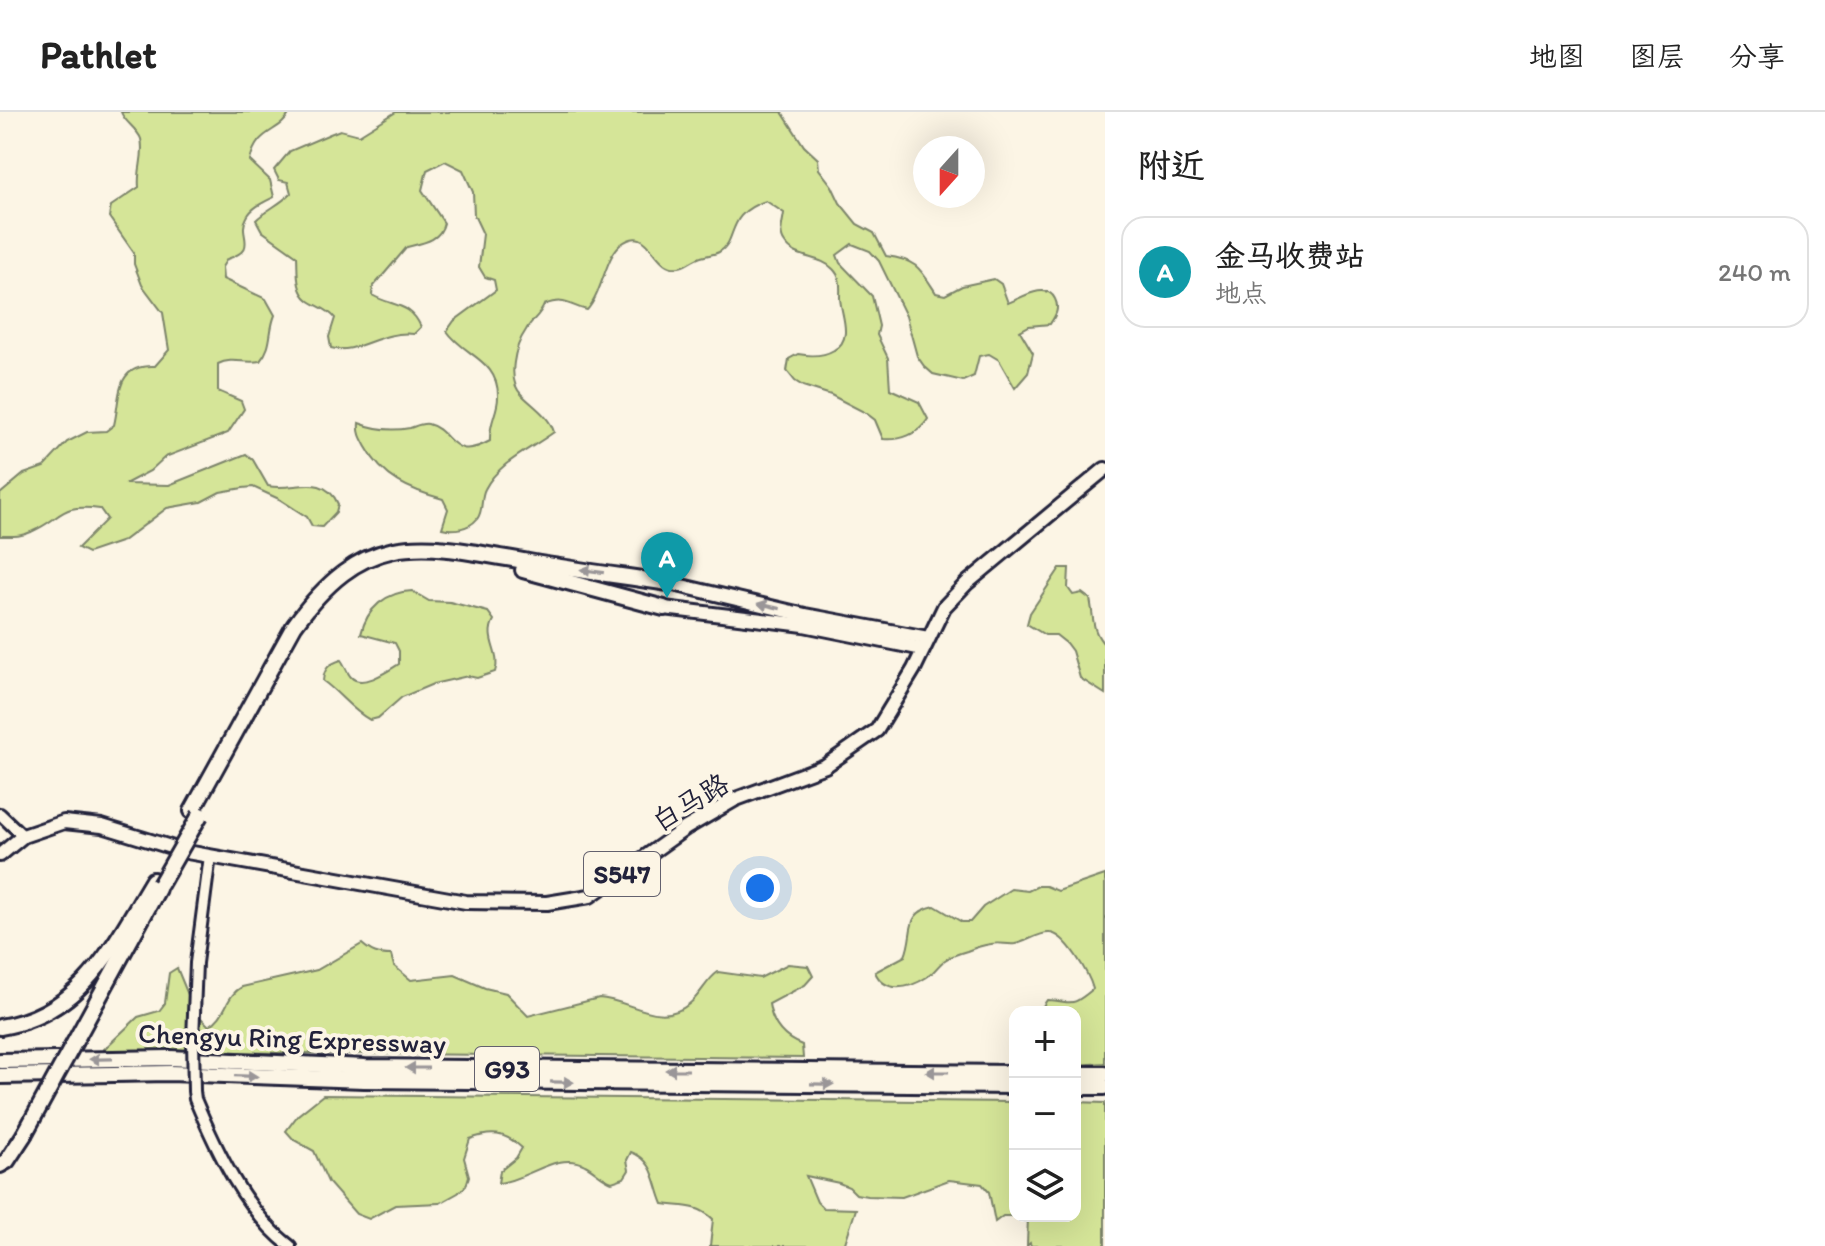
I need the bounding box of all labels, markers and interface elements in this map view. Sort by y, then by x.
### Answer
text: Pathlet [40,32,157,78]
text: 地图 [1529,39,1585,73]
text: 图层 [1629,39,1685,73]
text: 分享 [1729,39,1785,73]
north arrow [913,136,985,208]
text: 附近 [1137,145,1205,186]
text: 金马收费站 [1215,237,1365,274]
text: A [1157,256,1173,288]
text: 240 m [1718,256,1791,288]
text: 地点 [1215,277,1267,309]
pin: A [641,532,693,598]
one-way arrow [579,564,604,577]
one-way arrow [756,600,781,612]
street label: 白马路 [645,766,735,838]
road number: S547 [584,852,660,896]
your location [740,868,780,908]
map controls [1009,1006,1081,1222]
button: + [1009,1006,1081,1078]
street label: Chengyu Ring Expressway [137,1016,447,1060]
road number: G93 [475,1047,539,1091]
one-way arrow [88,1053,113,1065]
one-way arrow [404,1062,429,1074]
one-way arrow [664,1064,689,1076]
one-way arrow [924,1066,949,1078]
one-way arrow [234,1070,259,1083]
one-way arrow [550,1076,575,1088]
one-way arrow [810,1078,835,1091]
button: − [1009,1078,1081,1150]
button: layers [1009,1150,1081,1222]

